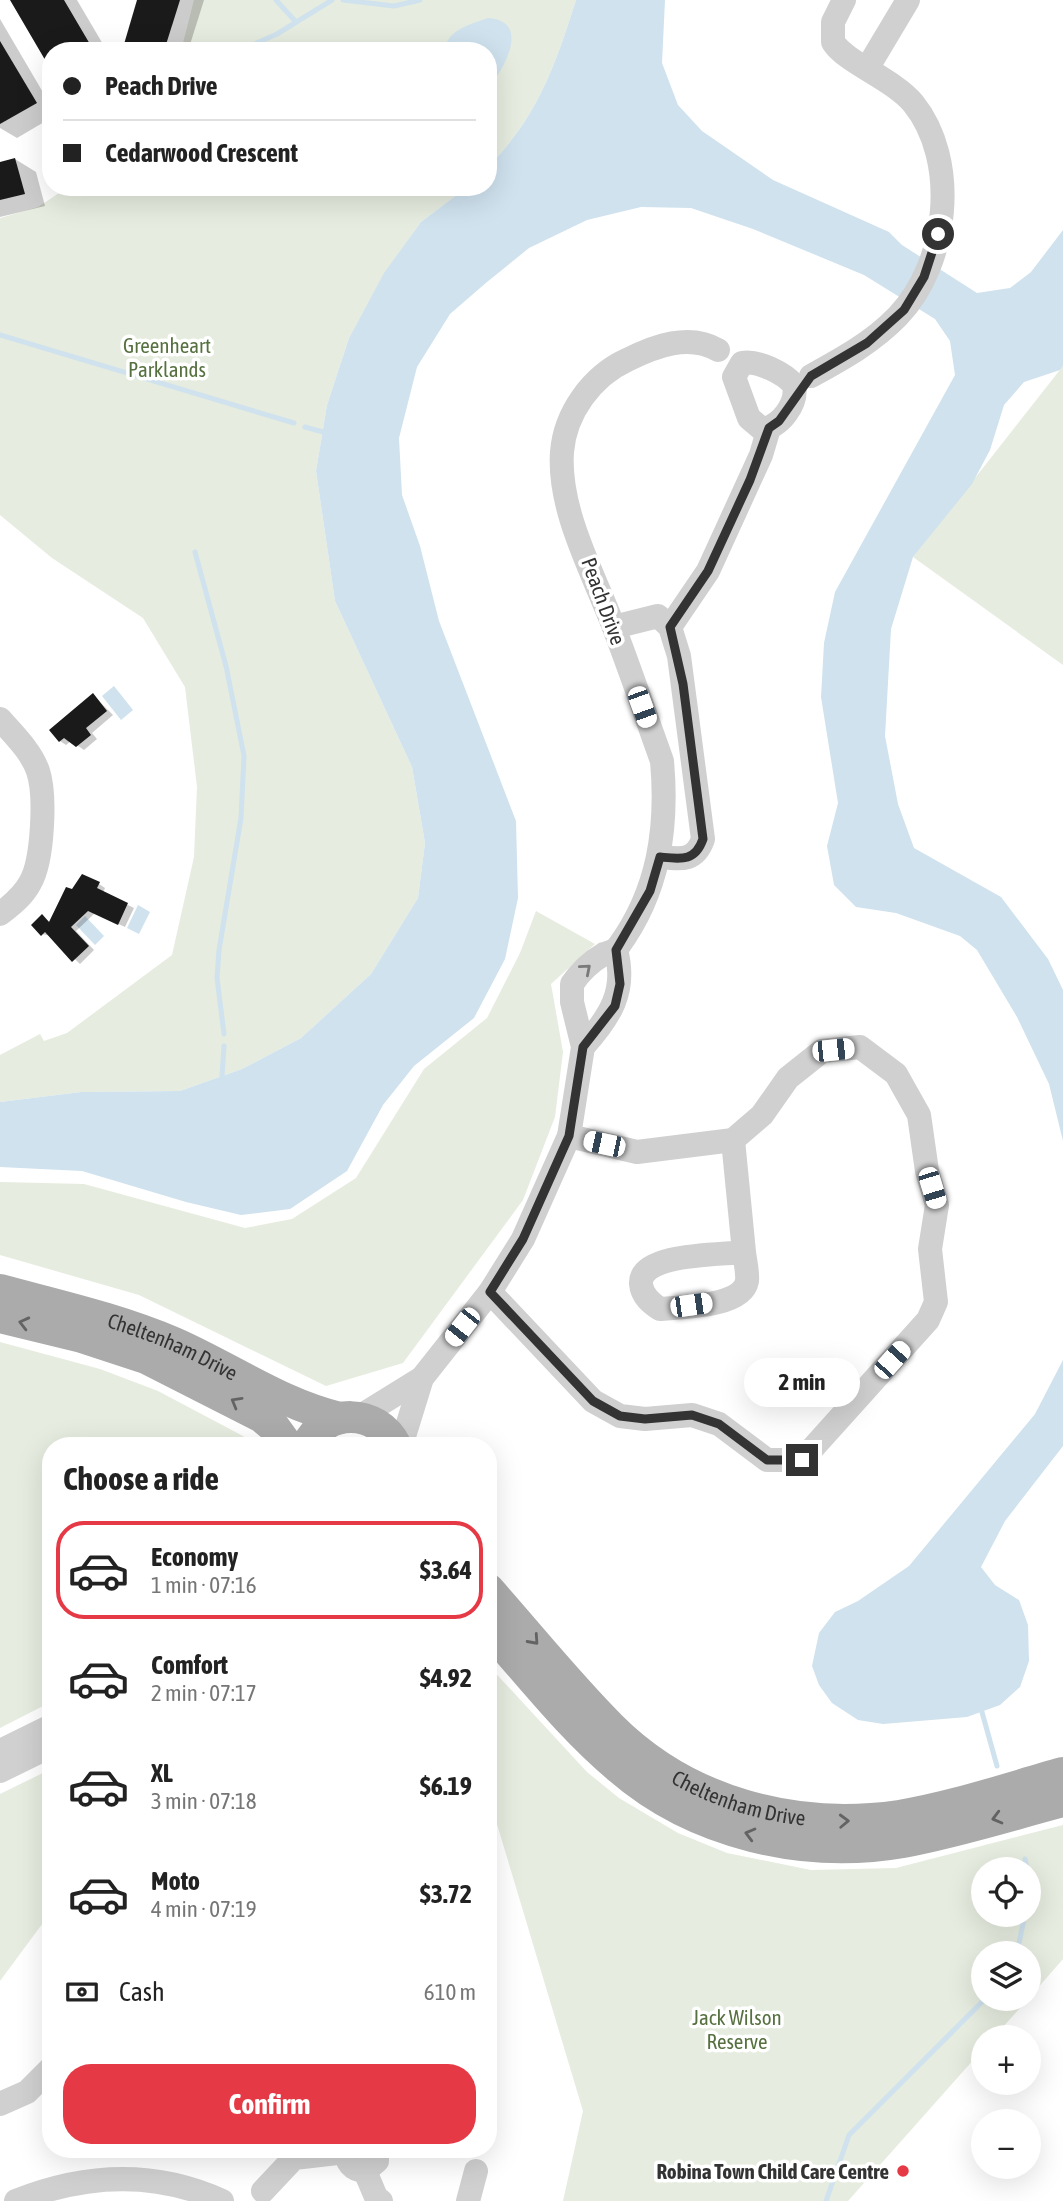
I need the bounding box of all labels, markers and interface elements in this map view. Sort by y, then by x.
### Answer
text: Peach Drive [105,71,218,101]
text: Cedarwood Crescent [105,138,298,168]
route start [922,218,954,250]
park label: Greenheart Parklands [123,333,211,381]
street label: Peach Drive [577,554,631,648]
car [625,684,660,730]
one-way arrow [578,965,591,977]
car [812,1037,855,1063]
car [582,1129,627,1159]
car [916,1165,949,1211]
car [669,1292,714,1318]
car [441,1304,484,1350]
street label: Cheltenham Drive [105,1308,242,1385]
one-way arrow [18,1317,30,1331]
car [871,1337,914,1383]
callout: 2 min [744,1358,860,1408]
text: 2 min [779,1369,825,1395]
one-way arrow [231,1397,244,1410]
route end [786,1444,818,1476]
text: Choose a ride [63,1460,219,1497]
icon: car [67,1539,130,1602]
text: Economy [151,1542,238,1572]
text: $3.64 [420,1555,472,1585]
text: 1 min · 07:16 [151,1572,257,1598]
one-way arrow [525,1632,538,1645]
icon: car [67,1647,130,1710]
text: Comfort [151,1650,228,1680]
text: $4.92 [420,1663,472,1693]
text: 2 min · 07:17 [151,1680,257,1706]
icon: car [67,1755,130,1818]
text: XL [151,1758,173,1788]
street label: Cheltenham Drive [668,1765,807,1830]
text: $6.19 [420,1771,472,1801]
text: 3 min · 07:18 [151,1788,257,1814]
one-way arrow [991,1810,1003,1824]
one-way arrow [839,1813,850,1828]
one-way arrow [744,1828,756,1842]
map controls [971,1857,1041,2179]
button: locate [971,1857,1041,1927]
icon: car [67,1863,130,1926]
text: Moto [151,1866,200,1896]
text: $3.72 [420,1879,472,1909]
text: 4 min · 07:19 [151,1896,257,1922]
button: layers [971,1941,1041,2011]
icon: cash [63,1973,101,2011]
text: Cash [119,1977,165,2007]
text: 610 m [424,1979,476,2005]
park label: Jack Wilson Reserve [692,2005,782,2053]
button: + [971,2025,1041,2095]
button: Confirm [63,2064,476,2144]
button: − [971,2109,1041,2179]
place label: Robina Town Child Care Centre [656,2159,889,2183]
marker: Robina Town Child Care Centre [895,2163,911,2179]

